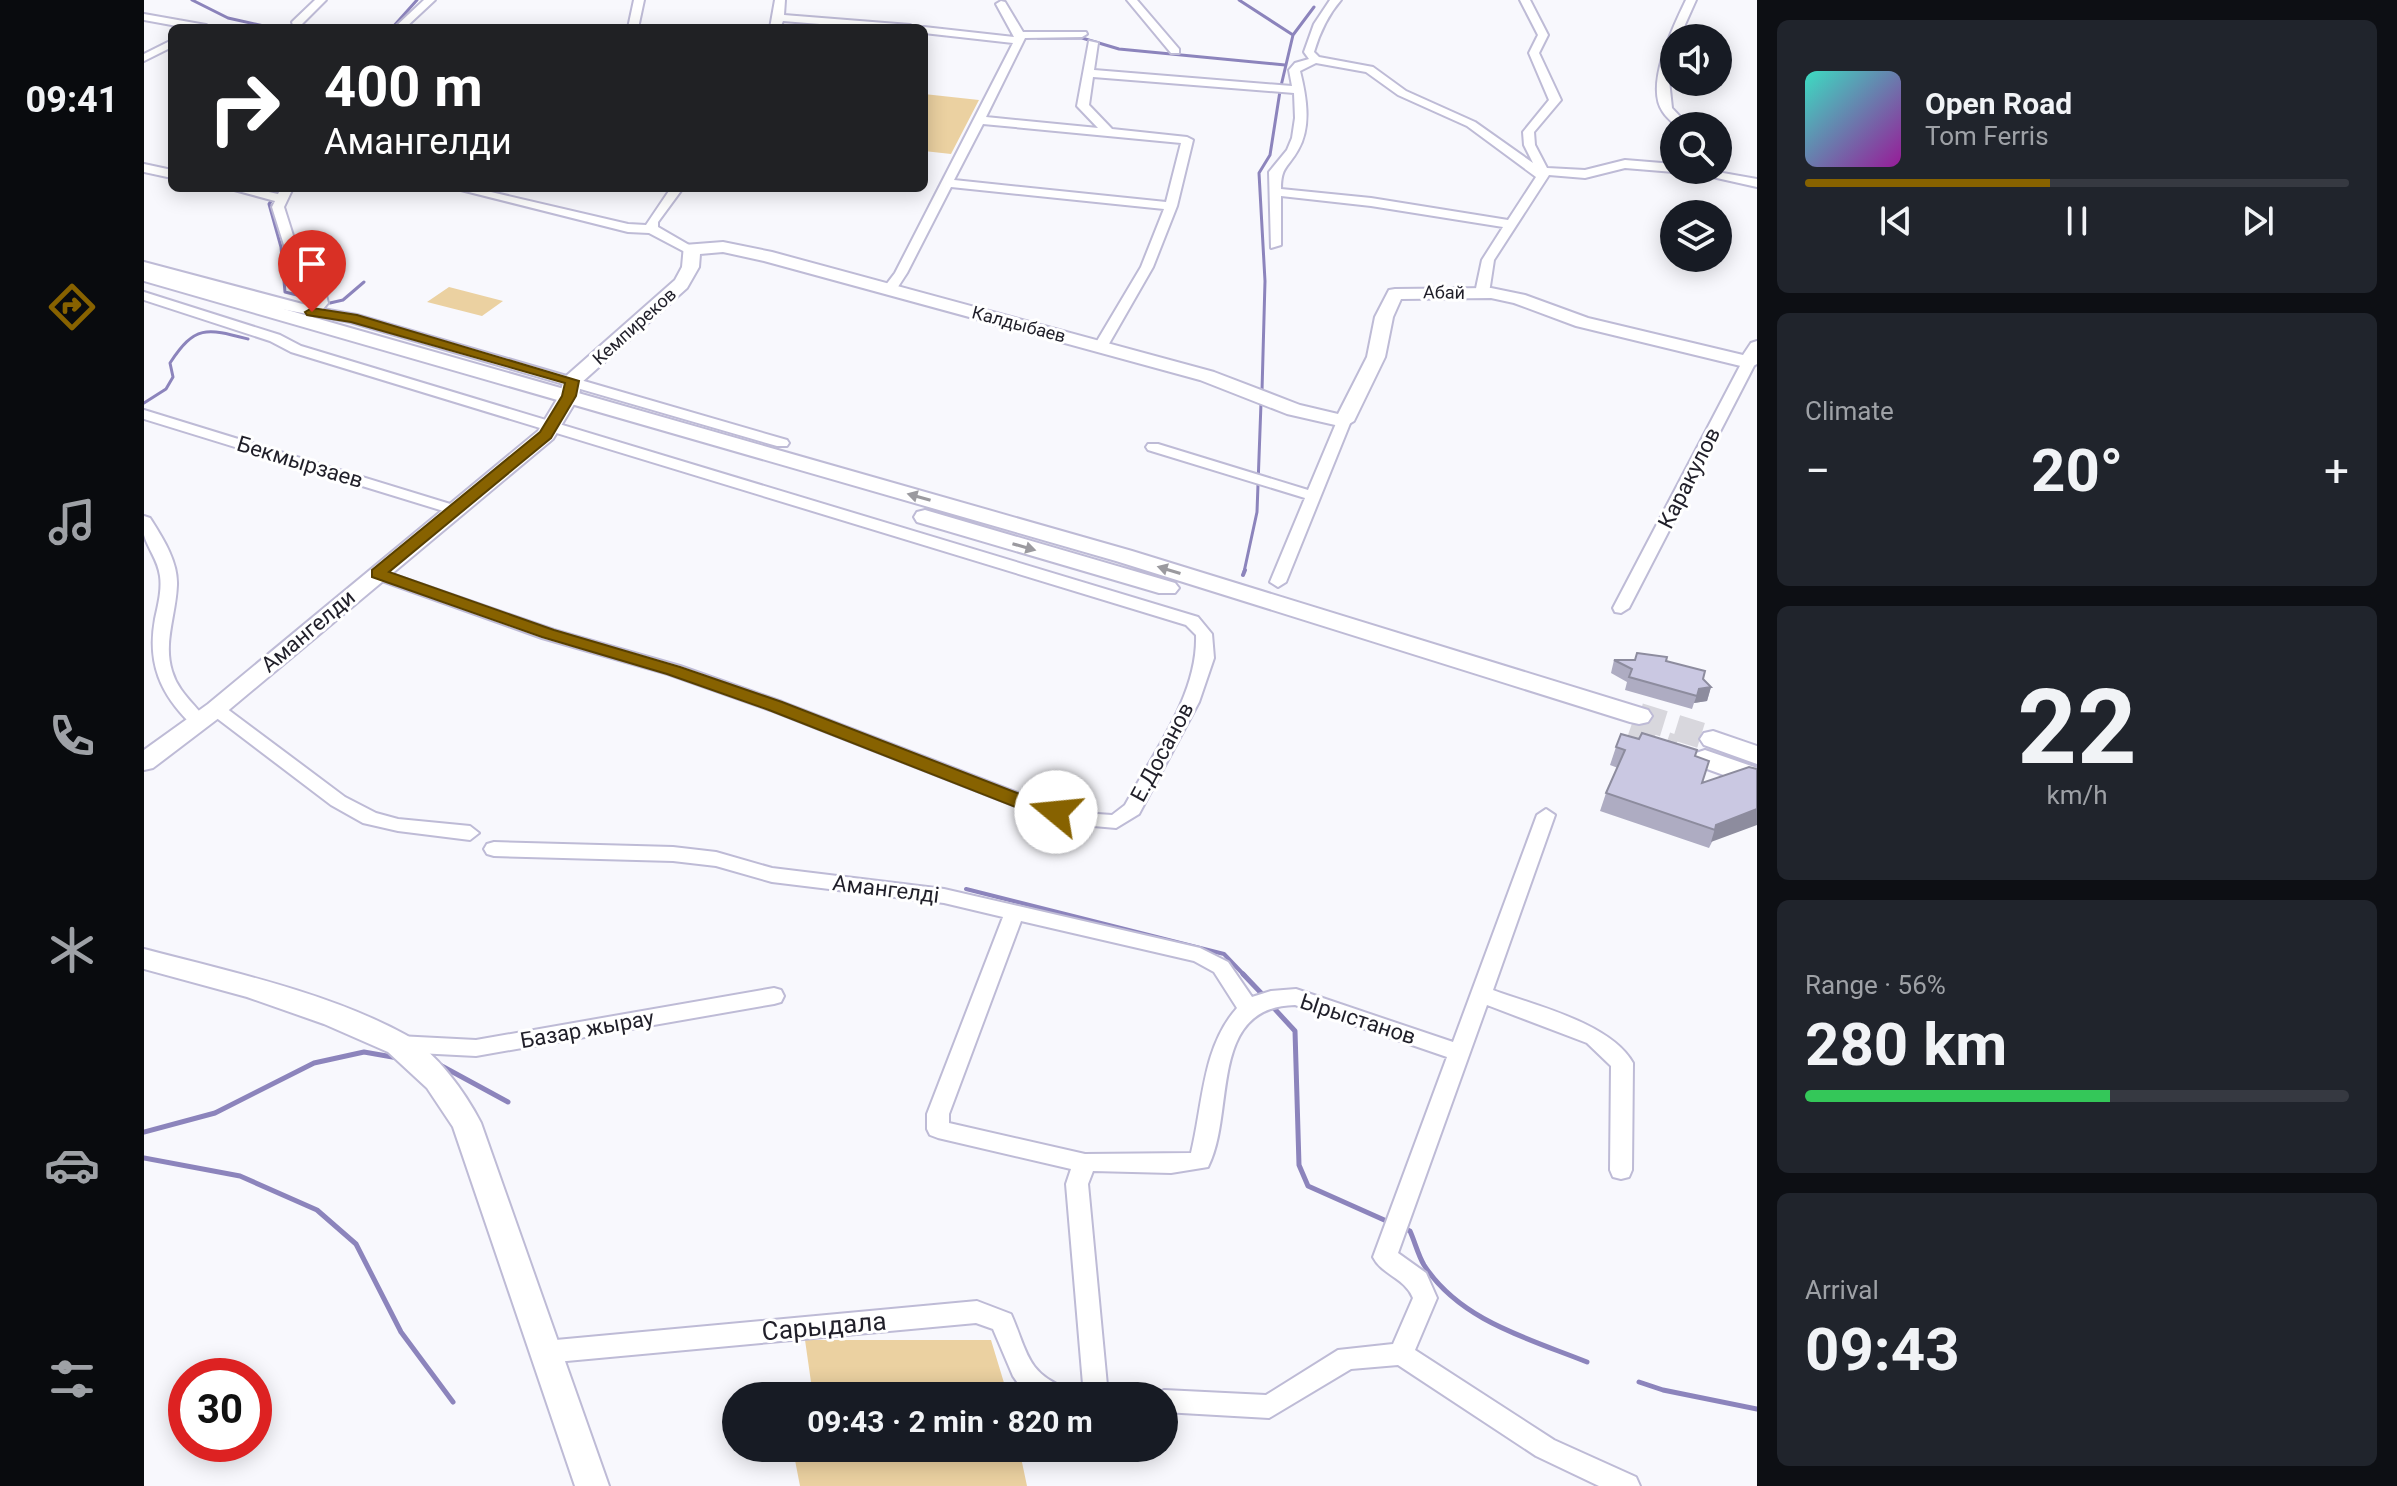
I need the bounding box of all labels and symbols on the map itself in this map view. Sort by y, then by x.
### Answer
pin [278,230,346,312]
street label: Абай [1423,281,1465,303]
street label: Кемпиреков [588,283,680,369]
street label: Калдыбаев [970,301,1068,347]
street label: Каракулов [1653,423,1725,533]
street label: Бекмырзаев [234,431,366,493]
one-way arrow [907,490,931,503]
one-way arrow [1013,541,1037,554]
one-way arrow [1156,564,1180,576]
street label: Амангелди [256,585,360,677]
street label: Е.Досанов [1125,698,1199,806]
position arrow [1014,770,1098,854]
street label: Амангелді [831,870,941,908]
street label: Ырыстанов [1297,989,1419,1049]
street label: Базар жырау [518,1005,656,1053]
street label: Сарыдала [761,1306,887,1346]
speed limit sign: 30 [168,1358,272,1462]

